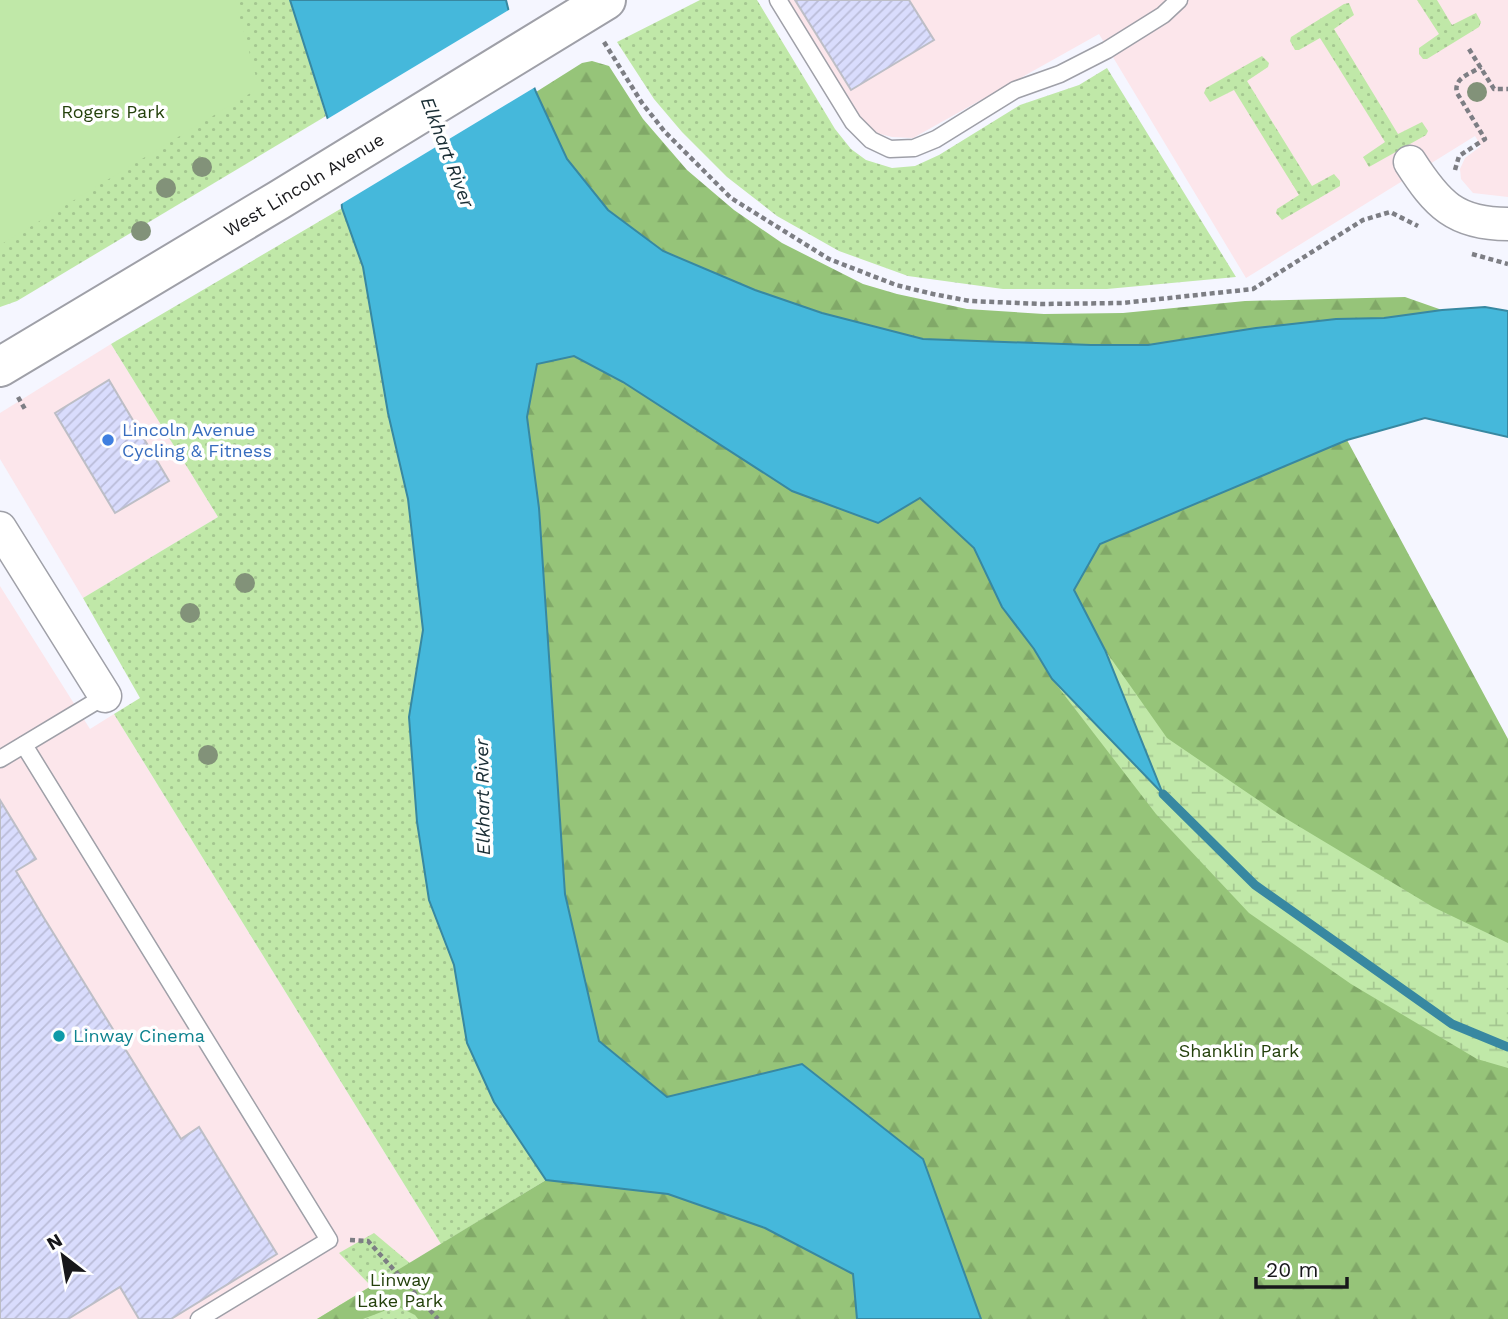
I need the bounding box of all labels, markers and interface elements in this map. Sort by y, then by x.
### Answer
water label: Elkhart River [416,94,479,211]
park label: Rogers Park [61,101,165,122]
street label: West Lincoln Avenue [220,128,388,241]
place label: Lincoln Avenue Cycling & Fitness [122,419,272,461]
marker: Lincoln Avenue Cycling & Fitness [100,432,116,448]
water label: Elkhart River [470,738,495,856]
place label: Linway Cinema [73,1025,205,1046]
marker: Linway Cinema [51,1028,67,1044]
park label: Shanklin Park [1179,1040,1299,1061]
north arrow [28,1221,98,1291]
text: N [43,1228,66,1255]
scale bar [1256,1246,1347,1290]
text: 20 m [1266,1257,1318,1282]
park label: Linway Lake Park [357,1269,443,1311]

